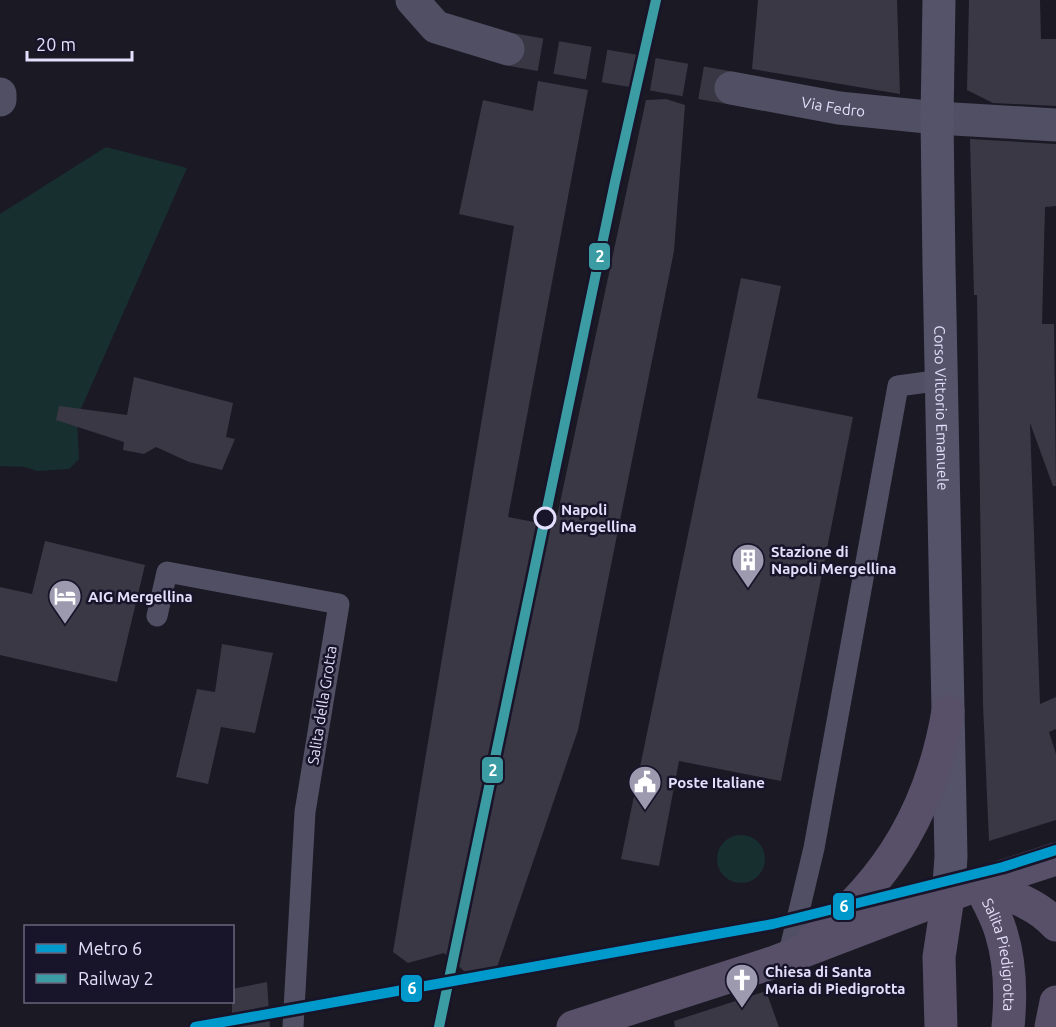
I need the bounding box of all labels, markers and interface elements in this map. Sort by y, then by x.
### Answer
scale bar [27,24,132,62]
text: 20 m [36,34,76,54]
street label: Via Fedro [800,93,866,119]
line badge: 2 [588,242,611,271]
text: 2 [595,247,605,265]
street label: Corso Vittorio Emanuele [932,325,952,491]
place label: Napoli Mergellina [561,501,637,535]
marker: Napoli Mergellina [534,507,556,529]
building icon: Stazione di Napoli Mergellina [730,542,766,589]
place label: Stazione di Napoli Mergellina [771,543,896,577]
hotel icon: AIG Mergellina [47,578,83,625]
place label: AIG Mergellina [88,588,193,605]
street label: Salita della Grotta [304,644,340,766]
line badge: 2 [481,756,504,784]
text: 2 [488,761,498,779]
public building icon: Poste Italiane [627,764,663,811]
place label: Poste Italiane [668,774,765,791]
line badge: 6 [832,892,855,921]
street label: Salita Piedigrotta [979,895,1018,1012]
text: 6 [839,897,849,915]
legend [24,925,234,1003]
text: Metro 6 [78,938,142,958]
church icon: Chiesa di Santa Maria di Piedigrotta [724,962,760,1009]
place label: Chiesa di Santa Maria di Piedigrotta [765,963,905,997]
text: Railway 2 [78,968,154,988]
line badge: 6 [400,974,423,1003]
text: 6 [407,979,417,997]

